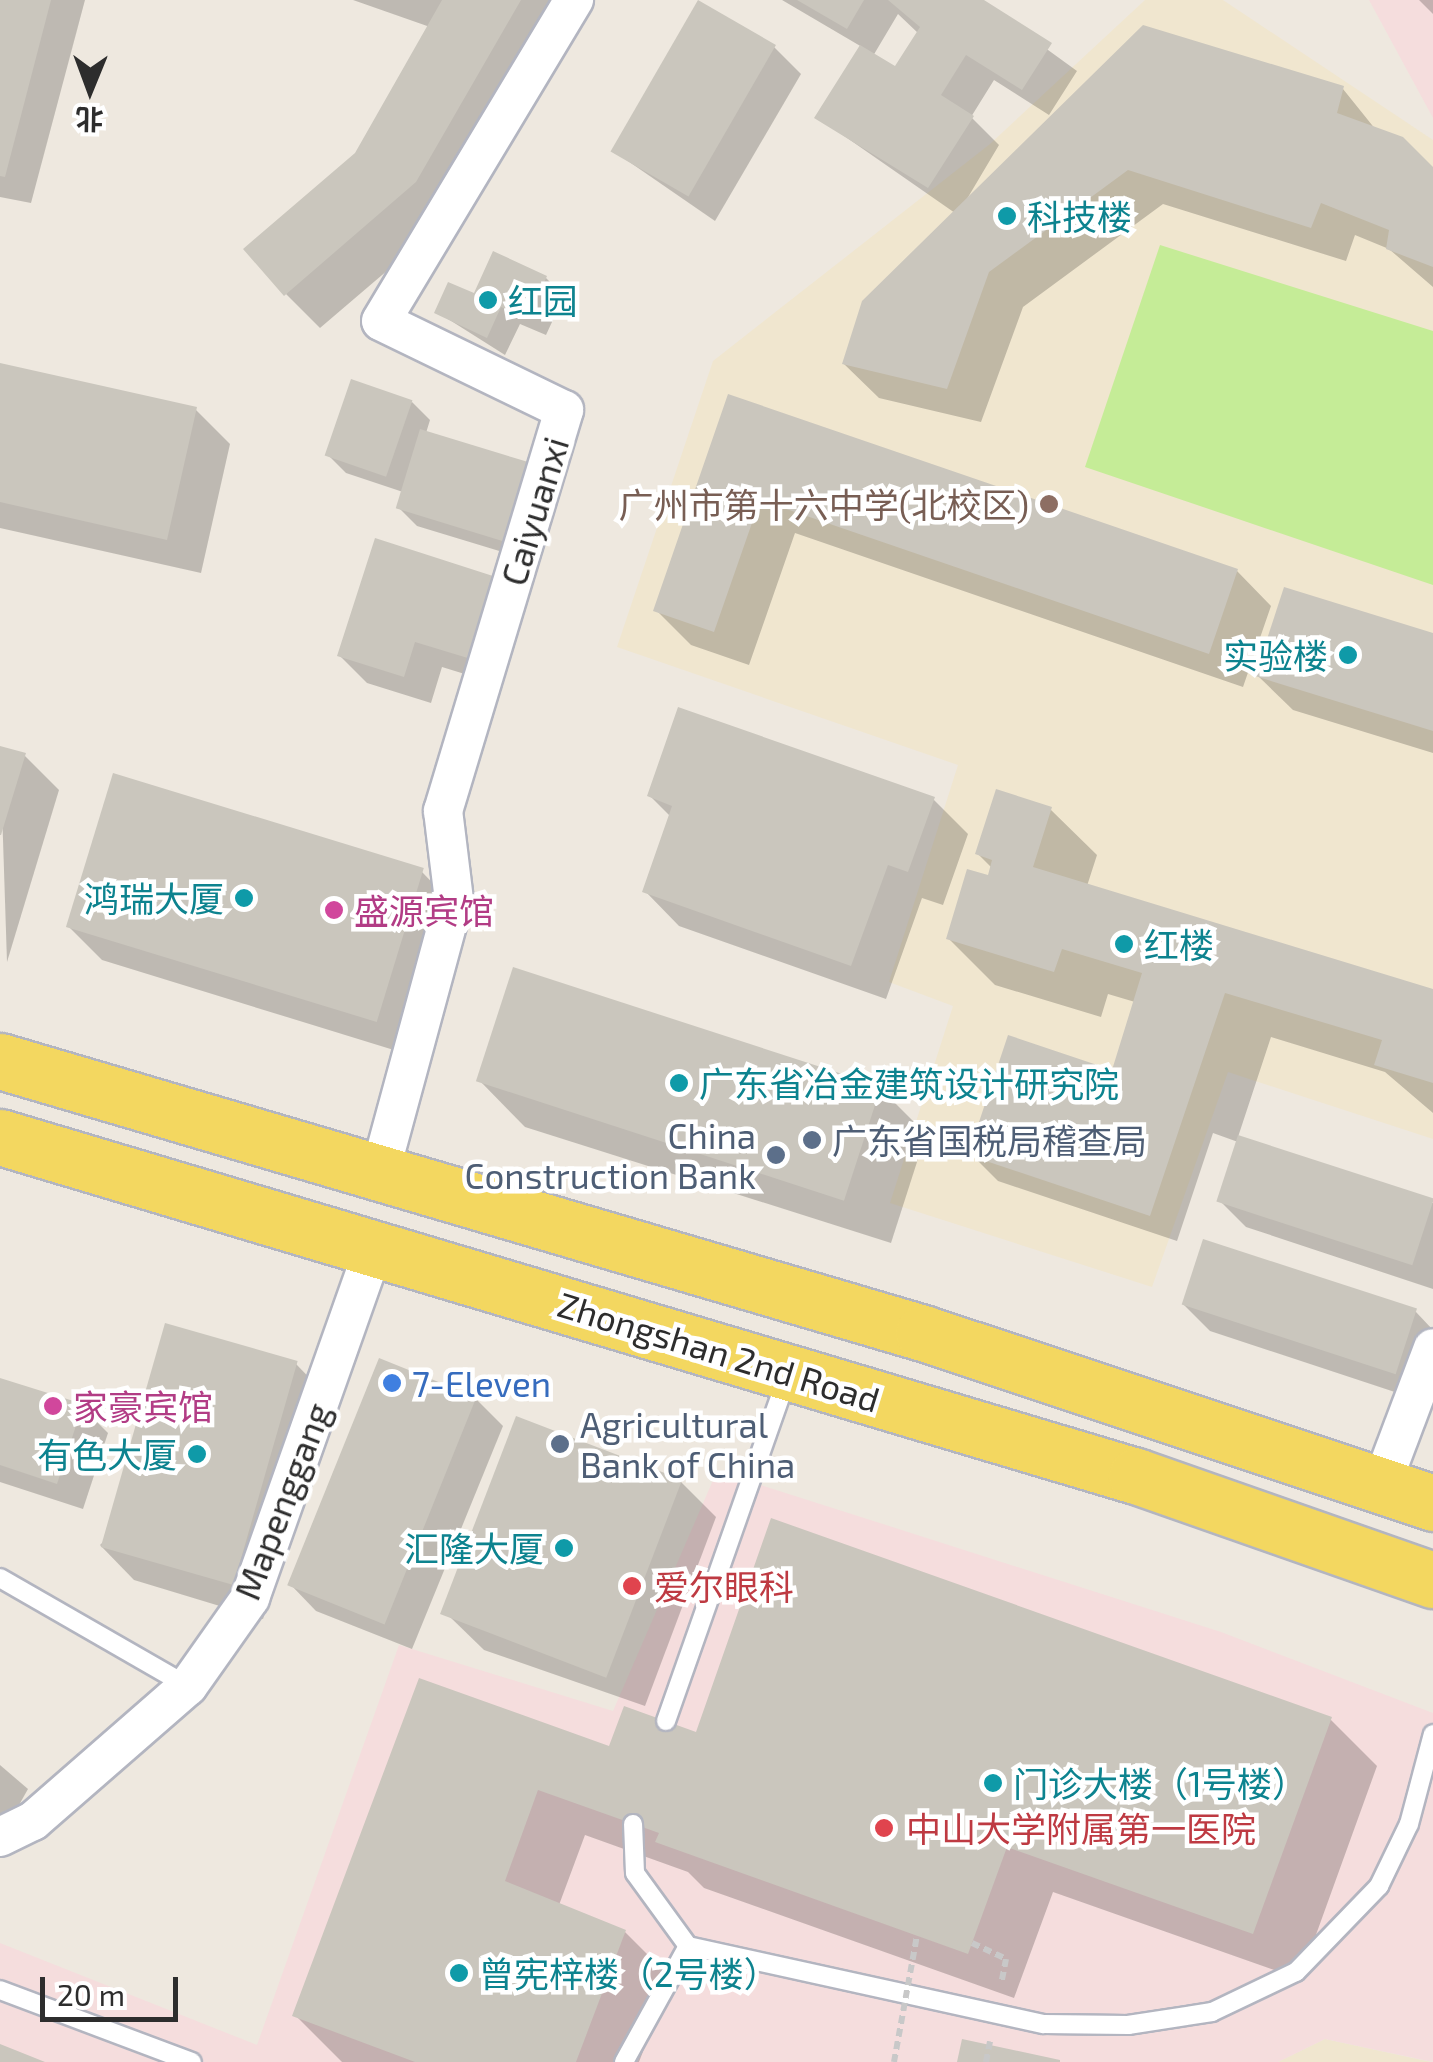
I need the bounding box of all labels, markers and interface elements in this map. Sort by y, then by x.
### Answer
north arrow [40,40,140,140]
text: 北 [75,103,104,137]
place label: 科技楼 [1027,195,1132,237]
marker: 科技楼 [996,205,1018,227]
place label: 红园 [508,279,578,321]
marker: 红园 [477,289,499,311]
street label: Caiyuanxi [492,432,576,590]
place label: 广州市第十六中学(北校区) [619,483,1029,525]
marker: 广州市第十六中学(北校区) [1038,493,1060,515]
place label: 实验楼 [1223,634,1328,676]
marker: 实验楼 [1337,644,1359,666]
place label: 鸿瑞大厦 [84,877,224,919]
marker: 鸿瑞大厦 [233,887,255,909]
place label: 盛源宾馆 [354,889,494,931]
marker: 盛源宾馆 [323,899,345,921]
place label: 红楼 [1144,923,1214,965]
marker: 红楼 [1113,933,1135,955]
place label: 广东省冶金建筑设计研究院 [699,1062,1119,1104]
marker: 广东省冶金建筑设计研究院 [668,1072,690,1094]
place label: China Construction Bank [465,1114,756,1196]
place label: 广东省国税局稽查局 [832,1119,1147,1161]
marker: 广东省国税局稽查局 [801,1129,823,1151]
marker: China Construction Bank [765,1144,787,1166]
street label: Zhongshan 2nd Road [553,1282,885,1420]
place label: 7-Eleven [412,1362,551,1404]
marker: 7-Eleven [381,1372,403,1394]
place label: 家豪宾馆 [73,1385,213,1427]
marker: 家豪宾馆 [42,1395,64,1417]
street label: Mapenggang [225,1397,339,1605]
place label: Agricultural Bank of China [580,1403,796,1485]
place label: 有色大厦 [37,1433,177,1475]
marker: Agricultural Bank of China [549,1433,571,1455]
marker: 有色大厦 [186,1443,208,1465]
place label: 汇隆大厦 [404,1527,544,1569]
marker: 汇隆大厦 [553,1537,575,1559]
place label: 爱尔眼科 [654,1565,794,1607]
marker: 爱尔眼科 [619,1573,645,1599]
place label: 门诊大楼（1号楼） [1013,1762,1307,1804]
marker: 门诊大楼（1号楼） [982,1772,1004,1794]
place label: 中山大学附属第一医院 [906,1807,1256,1849]
marker: 中山大学附属第一医院 [871,1815,897,1841]
place label: 曾宪梓楼（2号楼） [479,1952,779,1994]
scale bar [45,1957,182,2019]
marker: 曾宪梓楼（2号楼） [448,1962,470,1984]
text: 20 m [57,1976,125,2012]

